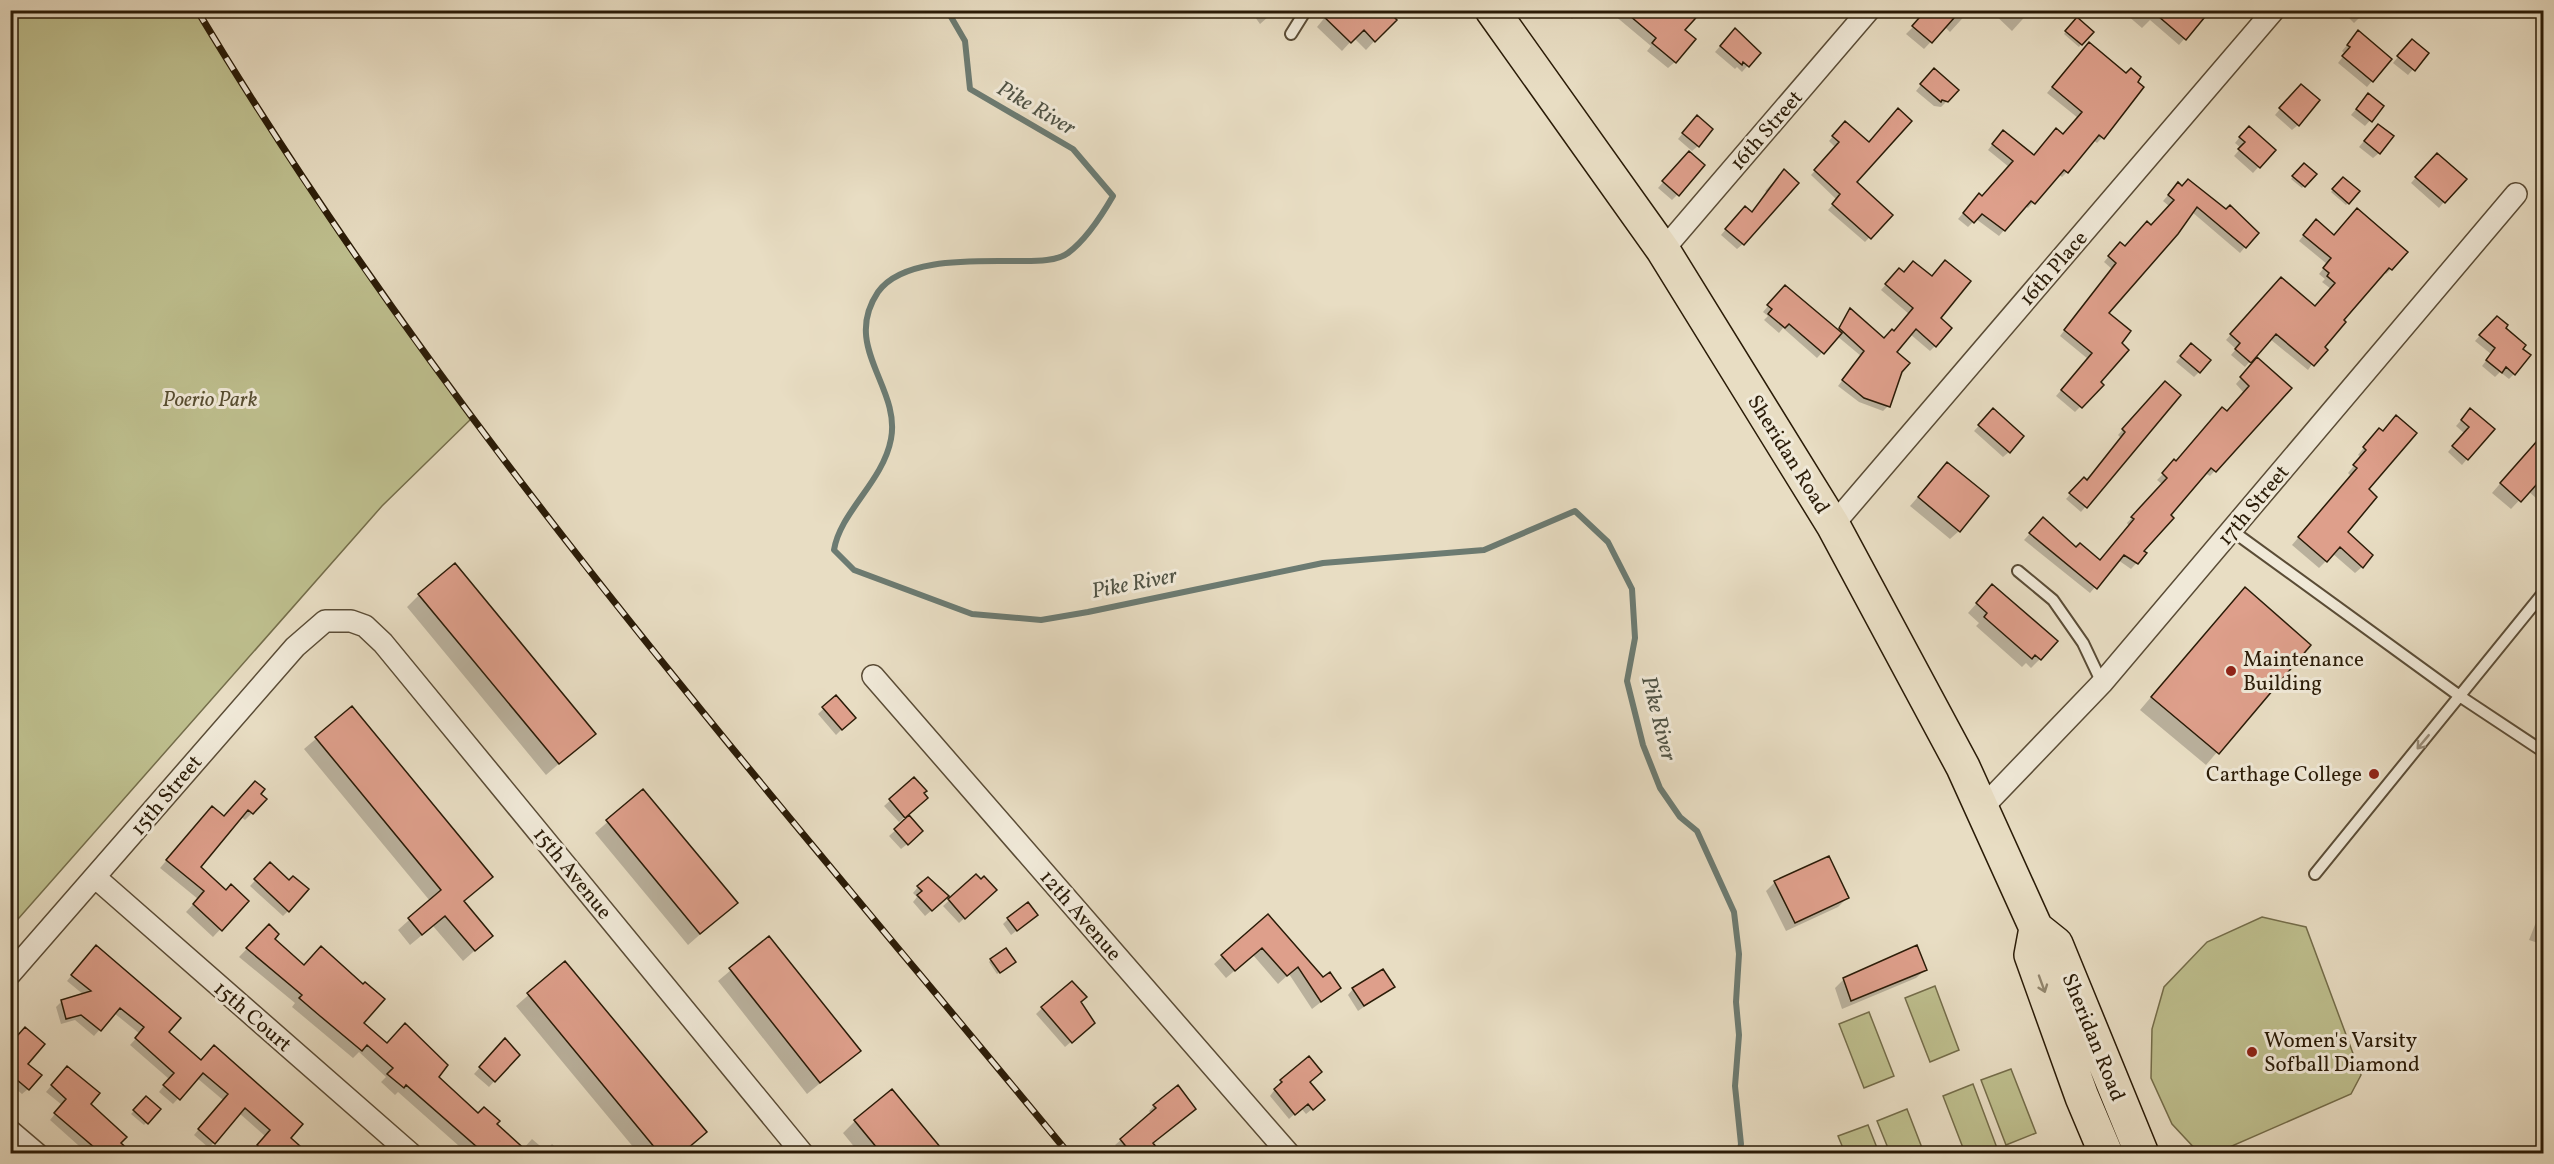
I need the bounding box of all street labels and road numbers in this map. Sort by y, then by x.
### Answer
street label: 16th Street [1724,85,1810,177]
street label: 16th Place [2013,225,2095,313]
street label: Sheridan Road [1739,390,1836,520]
street label: 17th Street [2212,459,2297,553]
street label: 15th Street [125,749,210,843]
street label: 15th Avenue [526,822,618,926]
street label: 12th Avenue [1032,864,1128,968]
street label: Sheridan Road [2054,969,2131,1106]
street label: 15th Court [207,975,297,1059]

